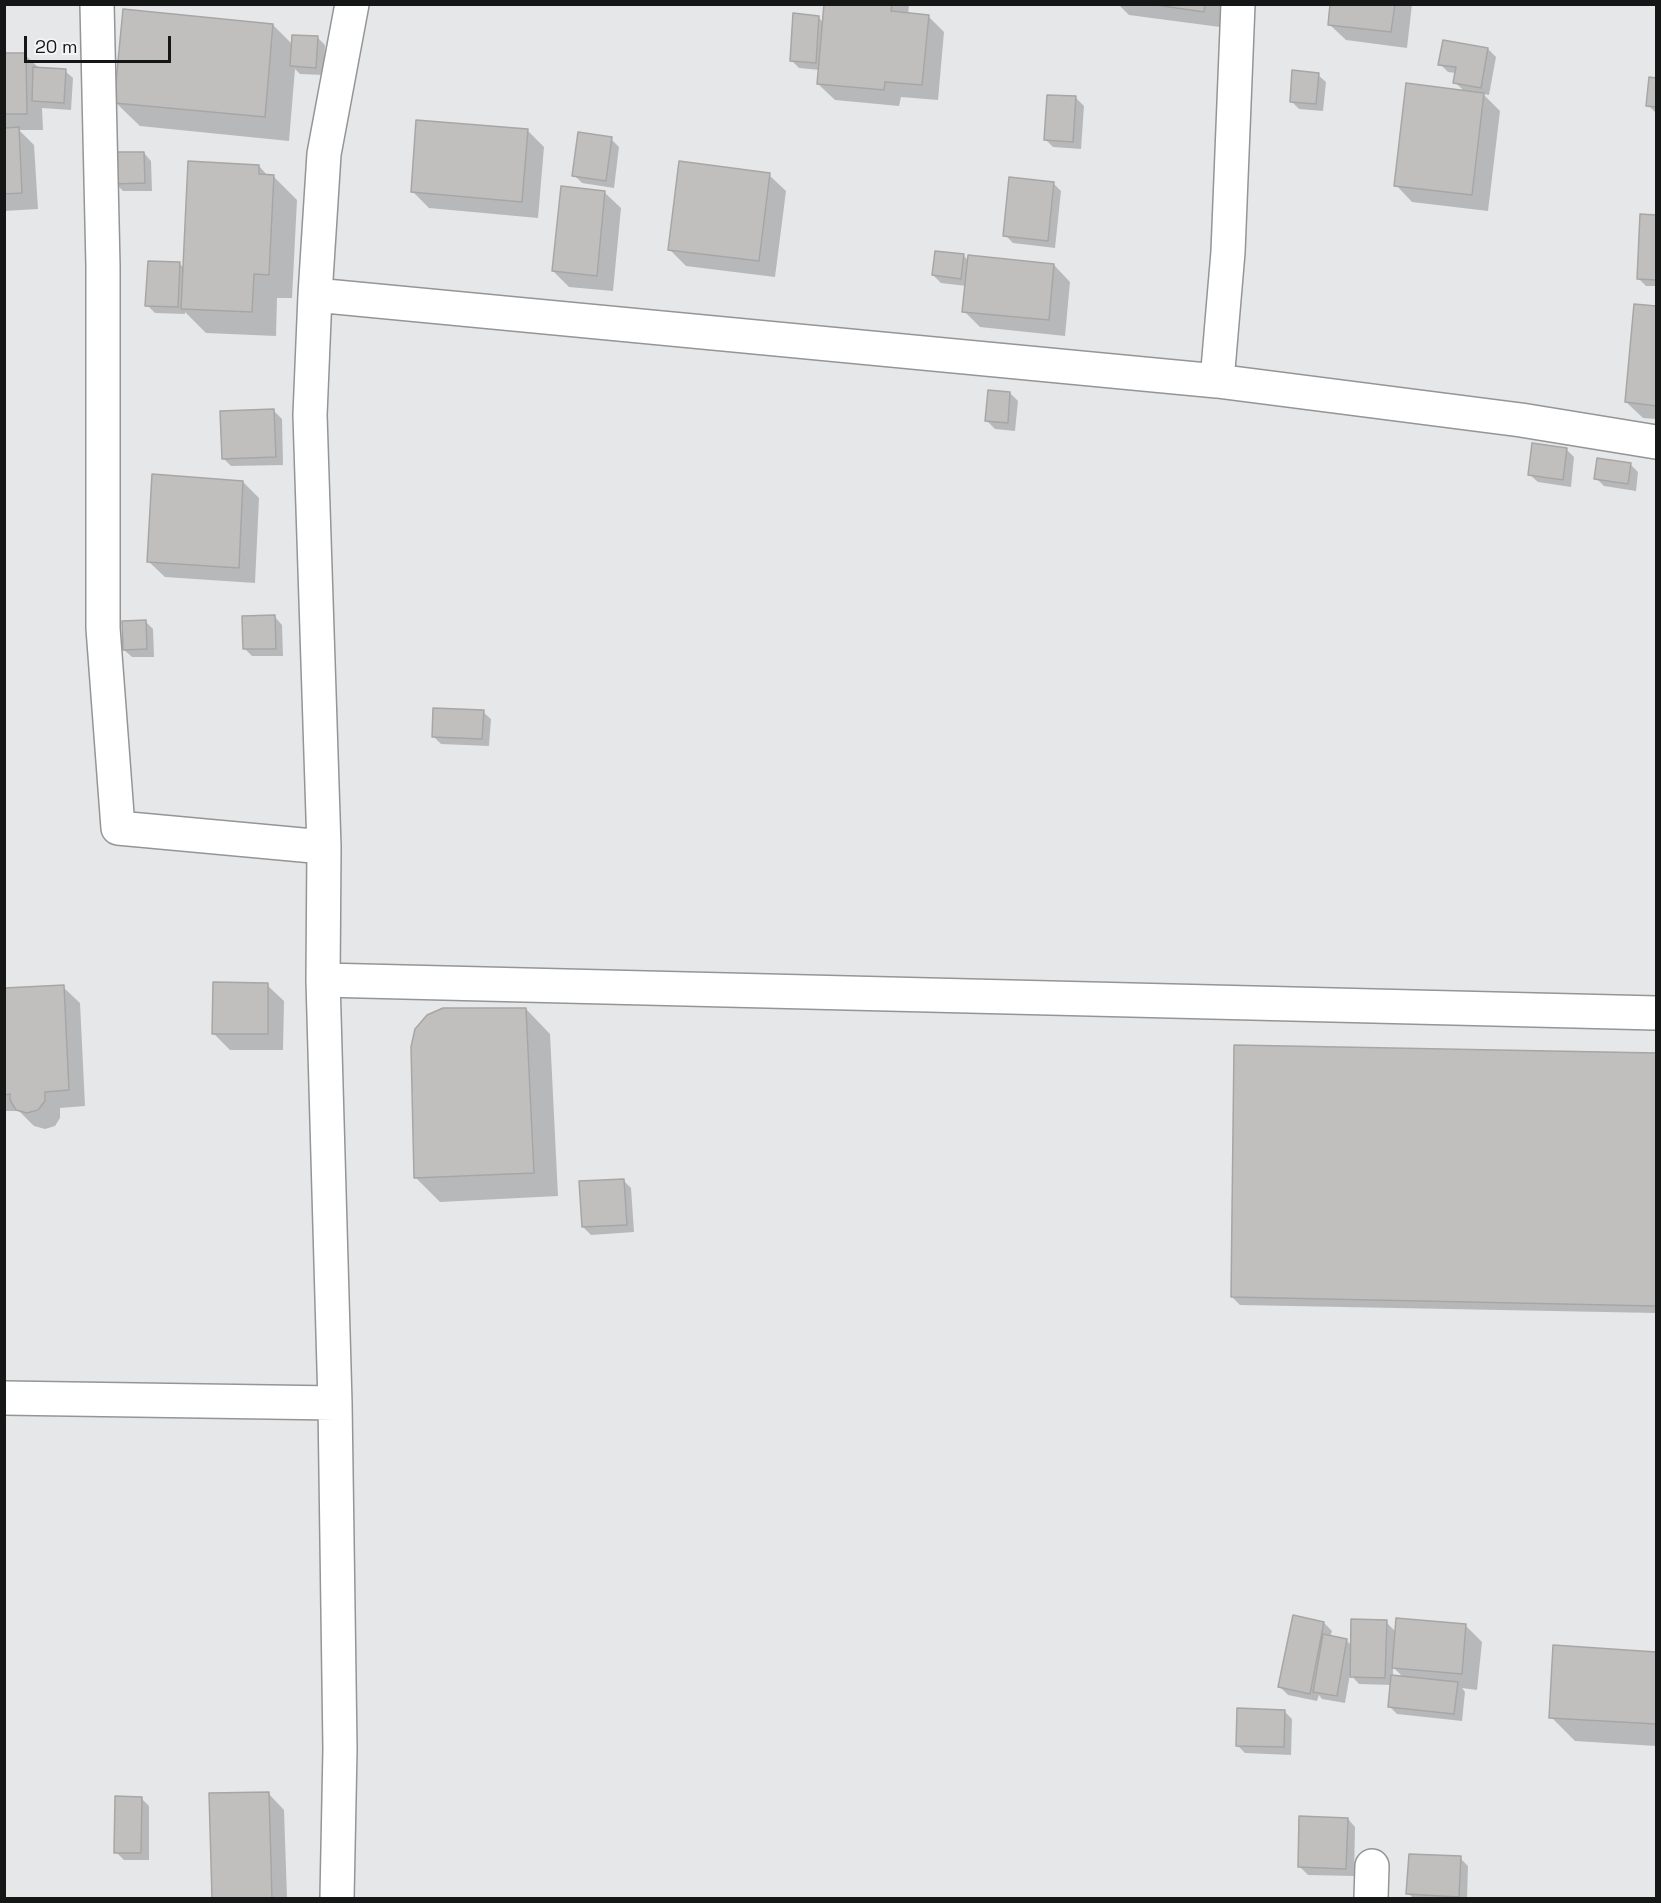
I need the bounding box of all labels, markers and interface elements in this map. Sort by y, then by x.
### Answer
scale bar [27,24,174,62]
text: 20 m [35,35,78,58]

